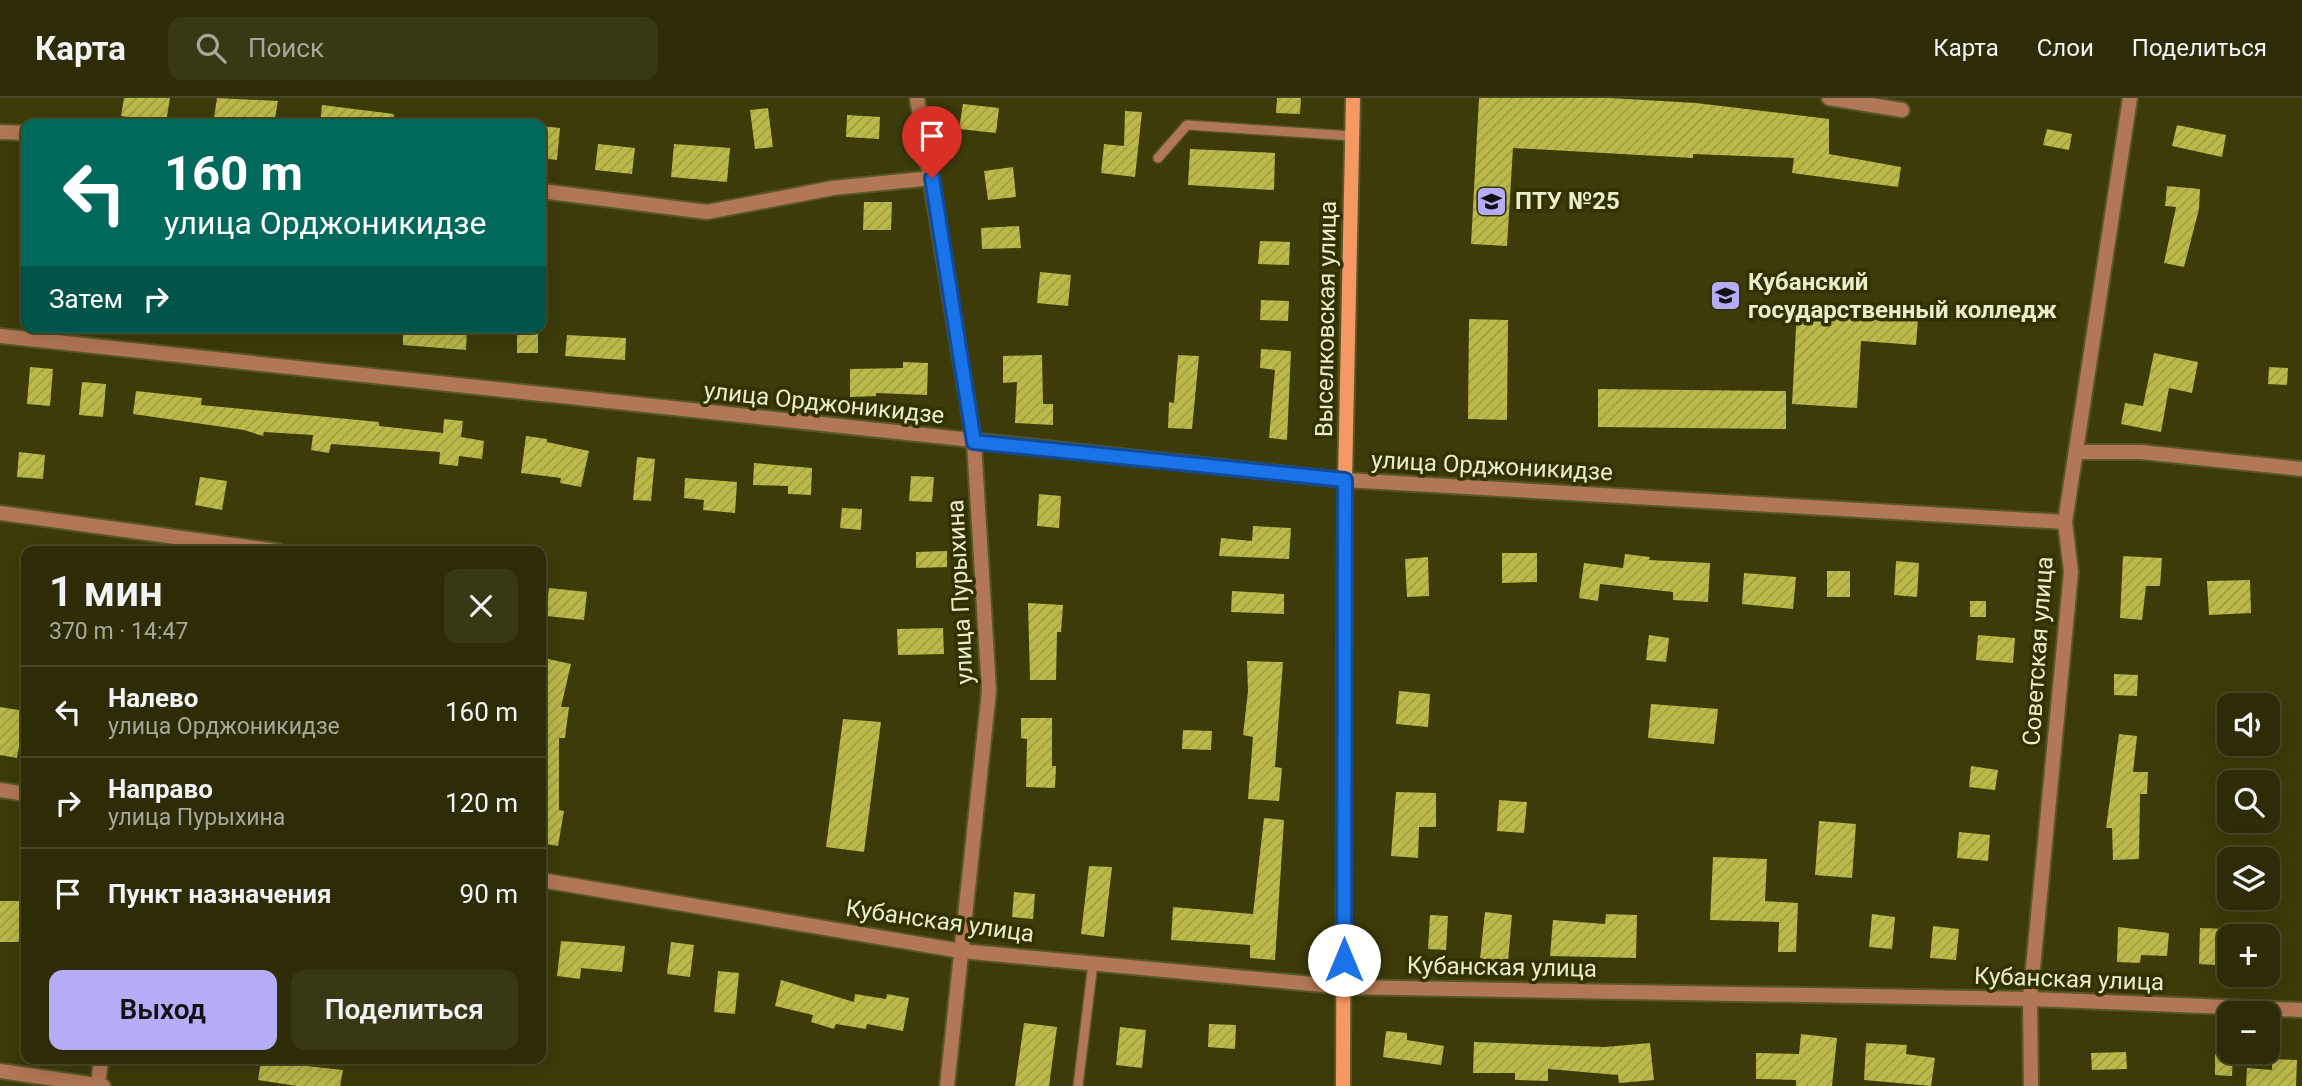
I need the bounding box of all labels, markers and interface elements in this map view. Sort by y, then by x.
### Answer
search box [168,17,658,80]
text: Карта [35,29,126,68]
icon: search [192,29,230,67]
text: Поиск [248,33,324,63]
text: Карта [1933,34,1999,62]
text: Слои [2037,34,2094,62]
text: Поделиться [2132,34,2267,62]
pin [902,106,962,178]
icon: arrive [913,117,951,155]
text: 160 m [164,145,303,202]
icon: left [49,147,140,238]
school or university icon: ПТУ №25 [1475,184,1509,218]
place label: ПТУ №25 [1515,187,1620,215]
street label: Выселковская улица [1310,201,1342,437]
text: улица Орджоникидзе [164,204,486,242]
place label: Кубанский государственный колледж [1748,268,2057,324]
school or university icon: Кубанский государственный колледж [1708,279,1742,313]
icon: right [137,280,175,318]
text: Затем [49,284,123,314]
street label: улица Орджоникидзе [702,376,946,430]
street label: улица Орджоникидзе [1371,446,1613,486]
street label: улица Пурыхина [941,499,979,685]
street label: Советская улица [2017,555,2059,747]
text: 1 мин [49,567,163,616]
button: close [444,569,518,643]
text: 370 m · 14:47 [49,618,188,645]
text: Налево [108,683,198,713]
icon: left [49,693,87,731]
map controls [2217,693,2280,1064]
button: sound [2217,693,2280,756]
text: 160 m [445,697,518,727]
text: улица Орджоникидзе [108,713,340,740]
button: search [2217,770,2280,833]
text: Направо [108,774,213,804]
icon: right [49,784,87,822]
text: 120 m [445,788,518,818]
text: улица Пурыхина [108,804,285,831]
button: layers [2217,847,2280,910]
icon: arrive [49,875,87,913]
text: Пункт назначения [108,879,332,909]
text: 90 m [460,879,518,909]
street label: Кубанская улица [844,894,1036,948]
position arrow [1307,923,1381,997]
button: + [2217,924,2280,987]
street label: Кубанская улица [1407,951,1597,983]
street label: Кубанская улица [1974,962,2164,996]
button: Выход [49,970,277,1050]
button: Поделиться [291,970,518,1050]
button: − [2217,1001,2280,1064]

